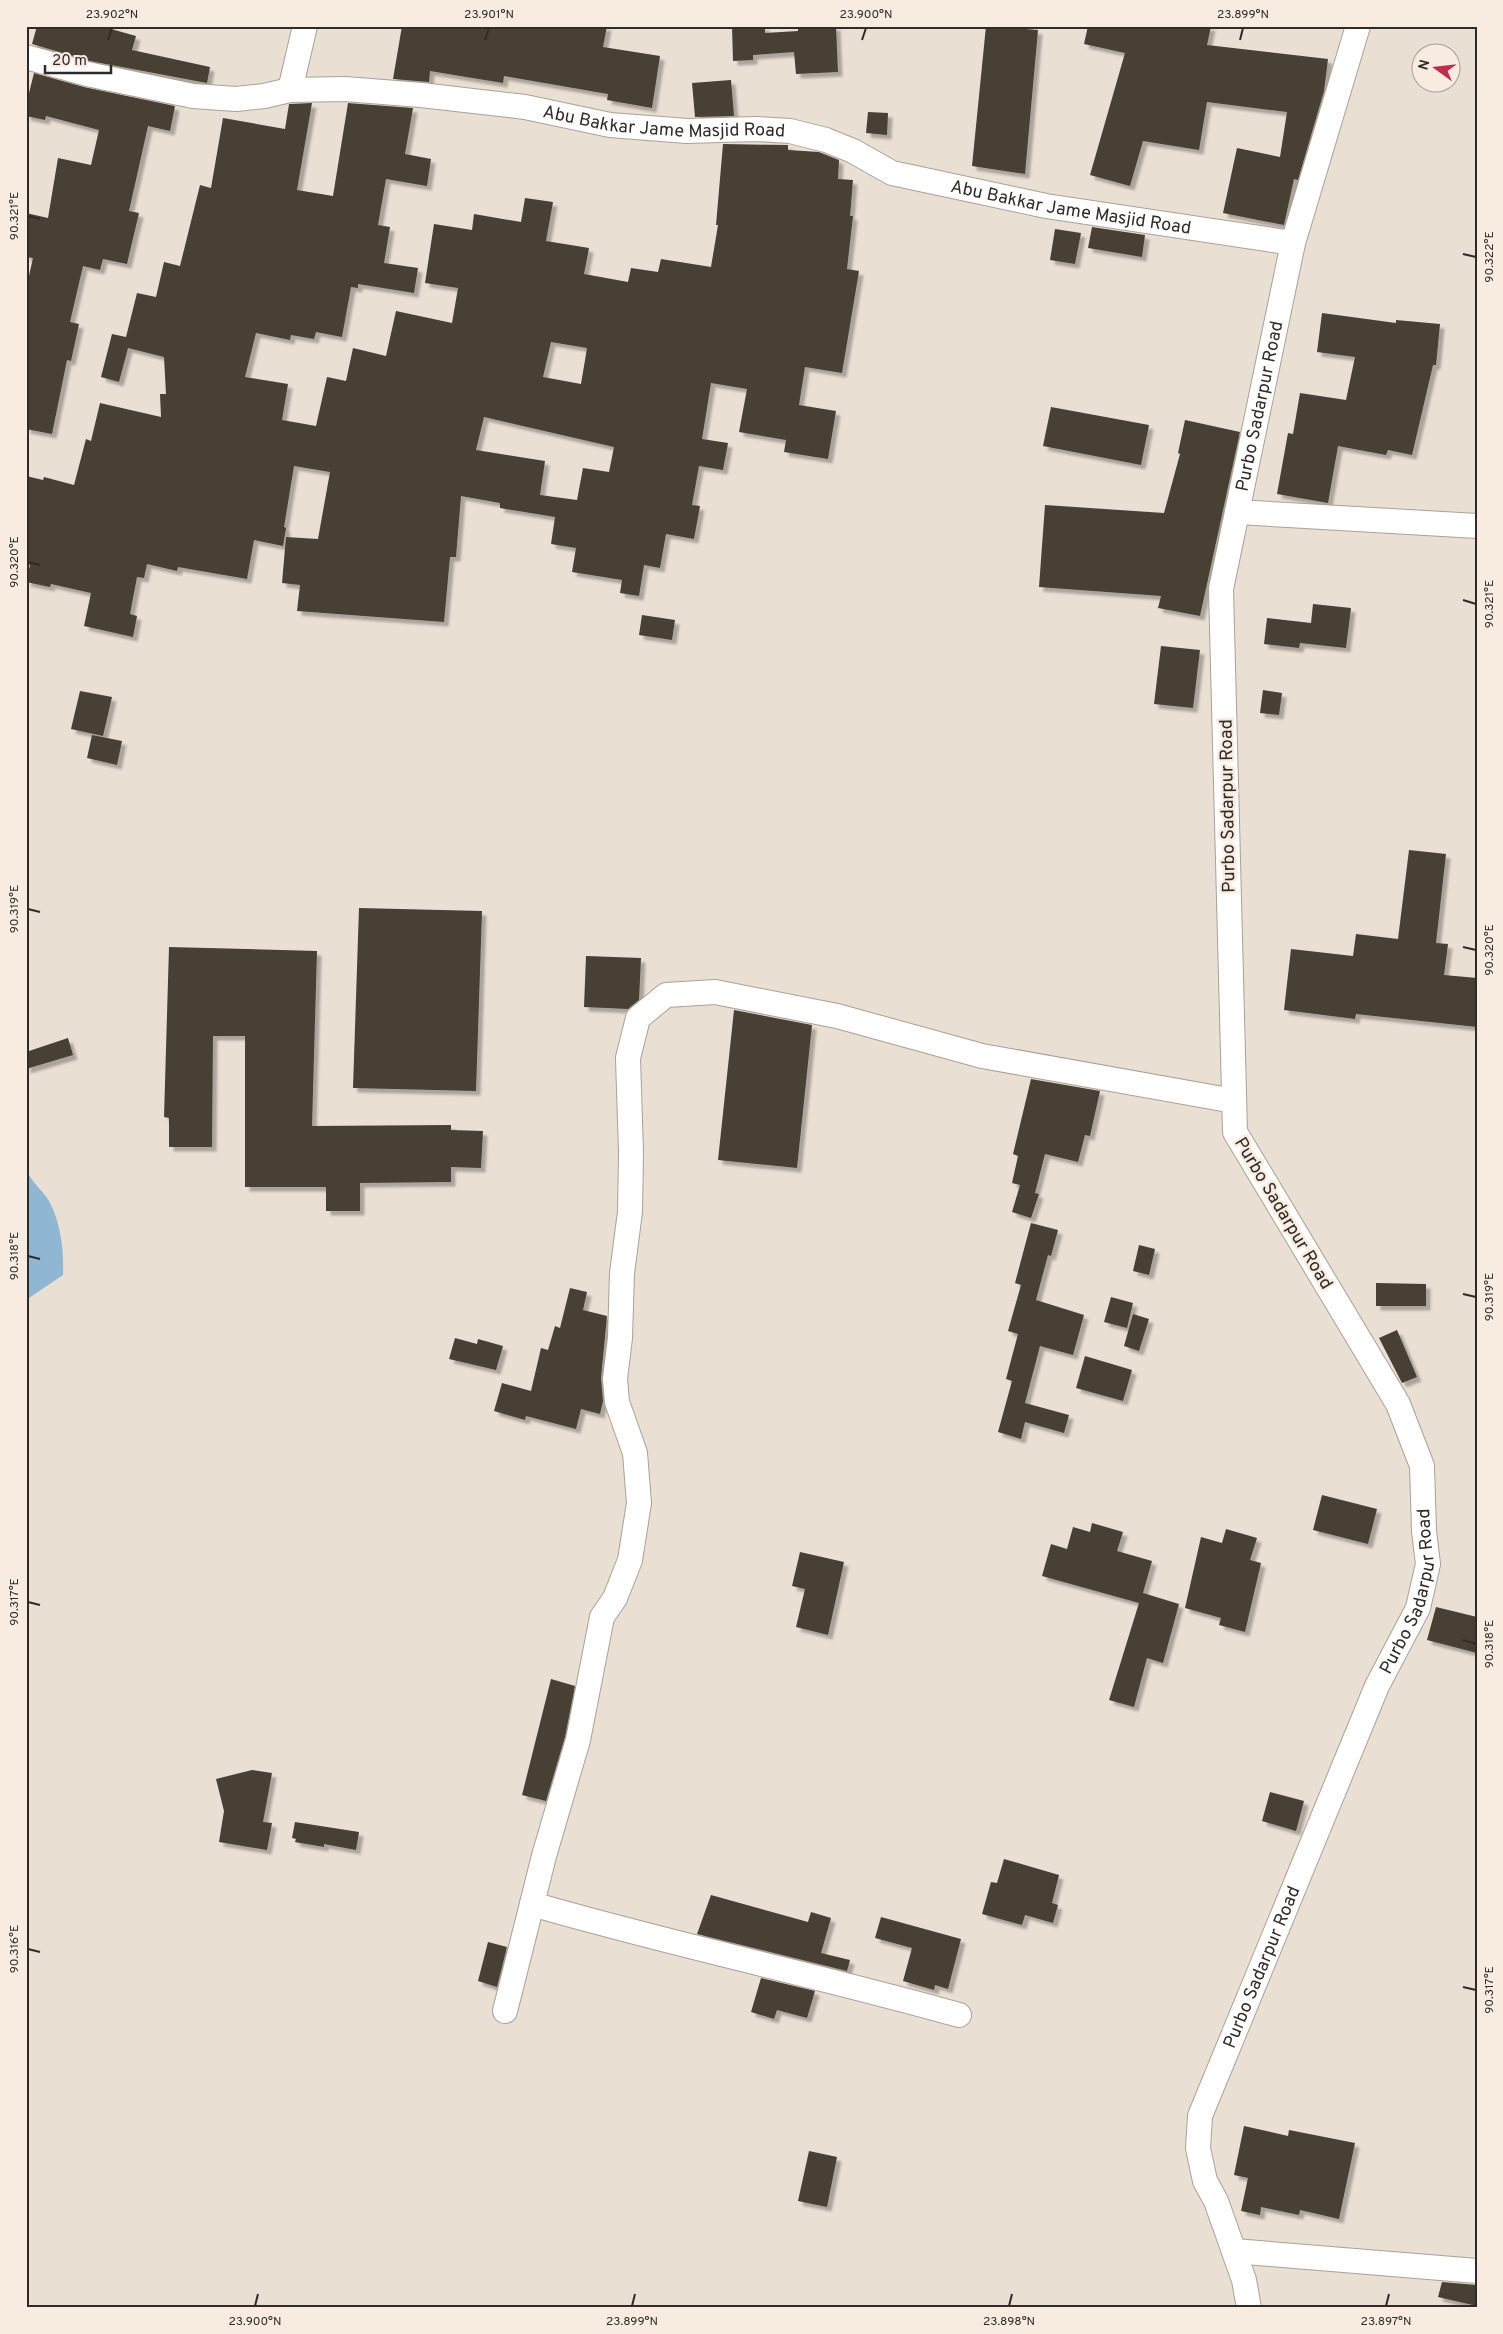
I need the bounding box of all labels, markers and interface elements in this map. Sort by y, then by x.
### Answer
text: 23.902°N [86,7,138,23]
text: 23.901°N [464,7,514,23]
text: 23.900°N [840,7,893,23]
text: 23.899°N [1217,7,1269,23]
scale bar [45,42,111,74]
north arrow [1410,42,1460,92]
text: 20 m [52,52,87,71]
text: N [1415,58,1434,72]
street label: Abu Bakkar Jame Masjid Road [540,101,786,144]
street label: Abu Bakkar Jame Masjid Road [948,176,1193,241]
text: 90.321°E [7,192,23,240]
text: 90.322°E [1482,231,1498,283]
street label: Purbo Sadarpur Road [1232,319,1289,494]
text: 90.320°E [7,536,23,588]
text: 90.321°E [1482,580,1498,628]
street label: Purbo Sadarpur Road [1215,719,1242,893]
text: 90.319°E [7,885,23,933]
text: 90.320°E [1482,924,1498,976]
street label: Purbo Sadarpur Road [1228,1133,1337,1294]
text: 90.318°E [7,1232,23,1280]
text: 90.319°E [1482,1273,1498,1321]
street label: Purbo Sadarpur Road [1375,1508,1441,1679]
text: 90.317°E [7,1578,23,1626]
text: 90.318°E [1482,1620,1498,1668]
street label: Purbo Sadarpur Road [1219,1883,1306,2052]
text: 90.316°E [7,1925,23,1973]
text: 90.317°E [1482,1966,1498,2014]
text: 23.900°N [229,2314,282,2330]
text: 23.899°N [606,2314,658,2330]
text: 23.898°N [983,2314,1035,2330]
text: 23.897°N [1361,2314,1411,2330]

